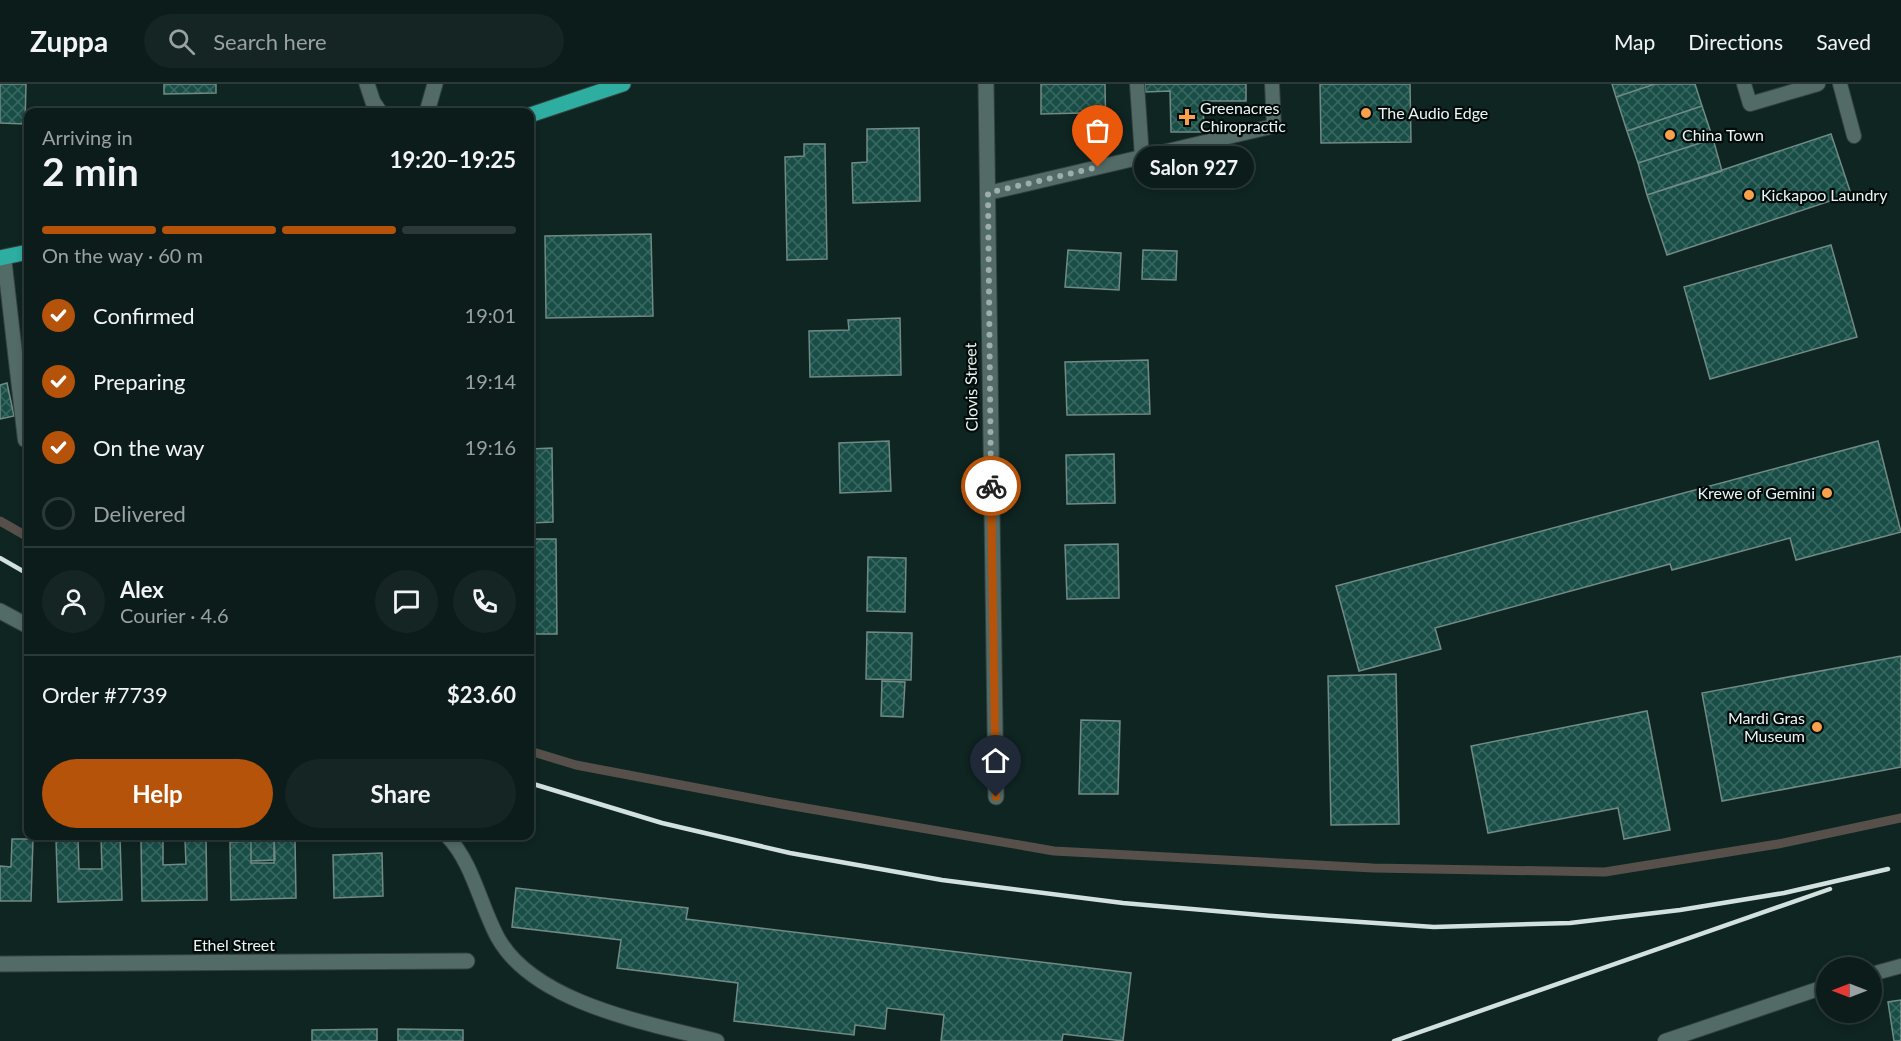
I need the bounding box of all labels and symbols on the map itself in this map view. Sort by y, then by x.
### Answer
place label: Greenacres Chiropractic [1200,98,1286,135]
place label: The Audio Edge [1378,103,1488,122]
pin [1072,105,1123,167]
marker: The Audio Edge [1359,106,1373,120]
marker: Greenacres Chiropractic [1178,108,1196,126]
place label: China Town [1682,125,1764,144]
marker: China Town [1663,128,1677,142]
callout: Salon 927 [1134,146,1254,188]
place label: Kickapoo Laundry [1761,185,1888,204]
marker: Kickapoo Laundry [1742,188,1756,202]
street label: Clovis Street [960,342,981,431]
courier [961,456,1021,516]
place label: Krewe of Gemini [1697,483,1815,502]
marker: Krewe of Gemini [1820,486,1834,500]
place label: Mardi Gras Museum [1728,708,1805,745]
marker: Mardi Gras Museum [1810,720,1824,734]
pin [970,735,1021,797]
street label: Ethel Street [193,935,275,954]
north arrow [1816,957,1882,1023]

